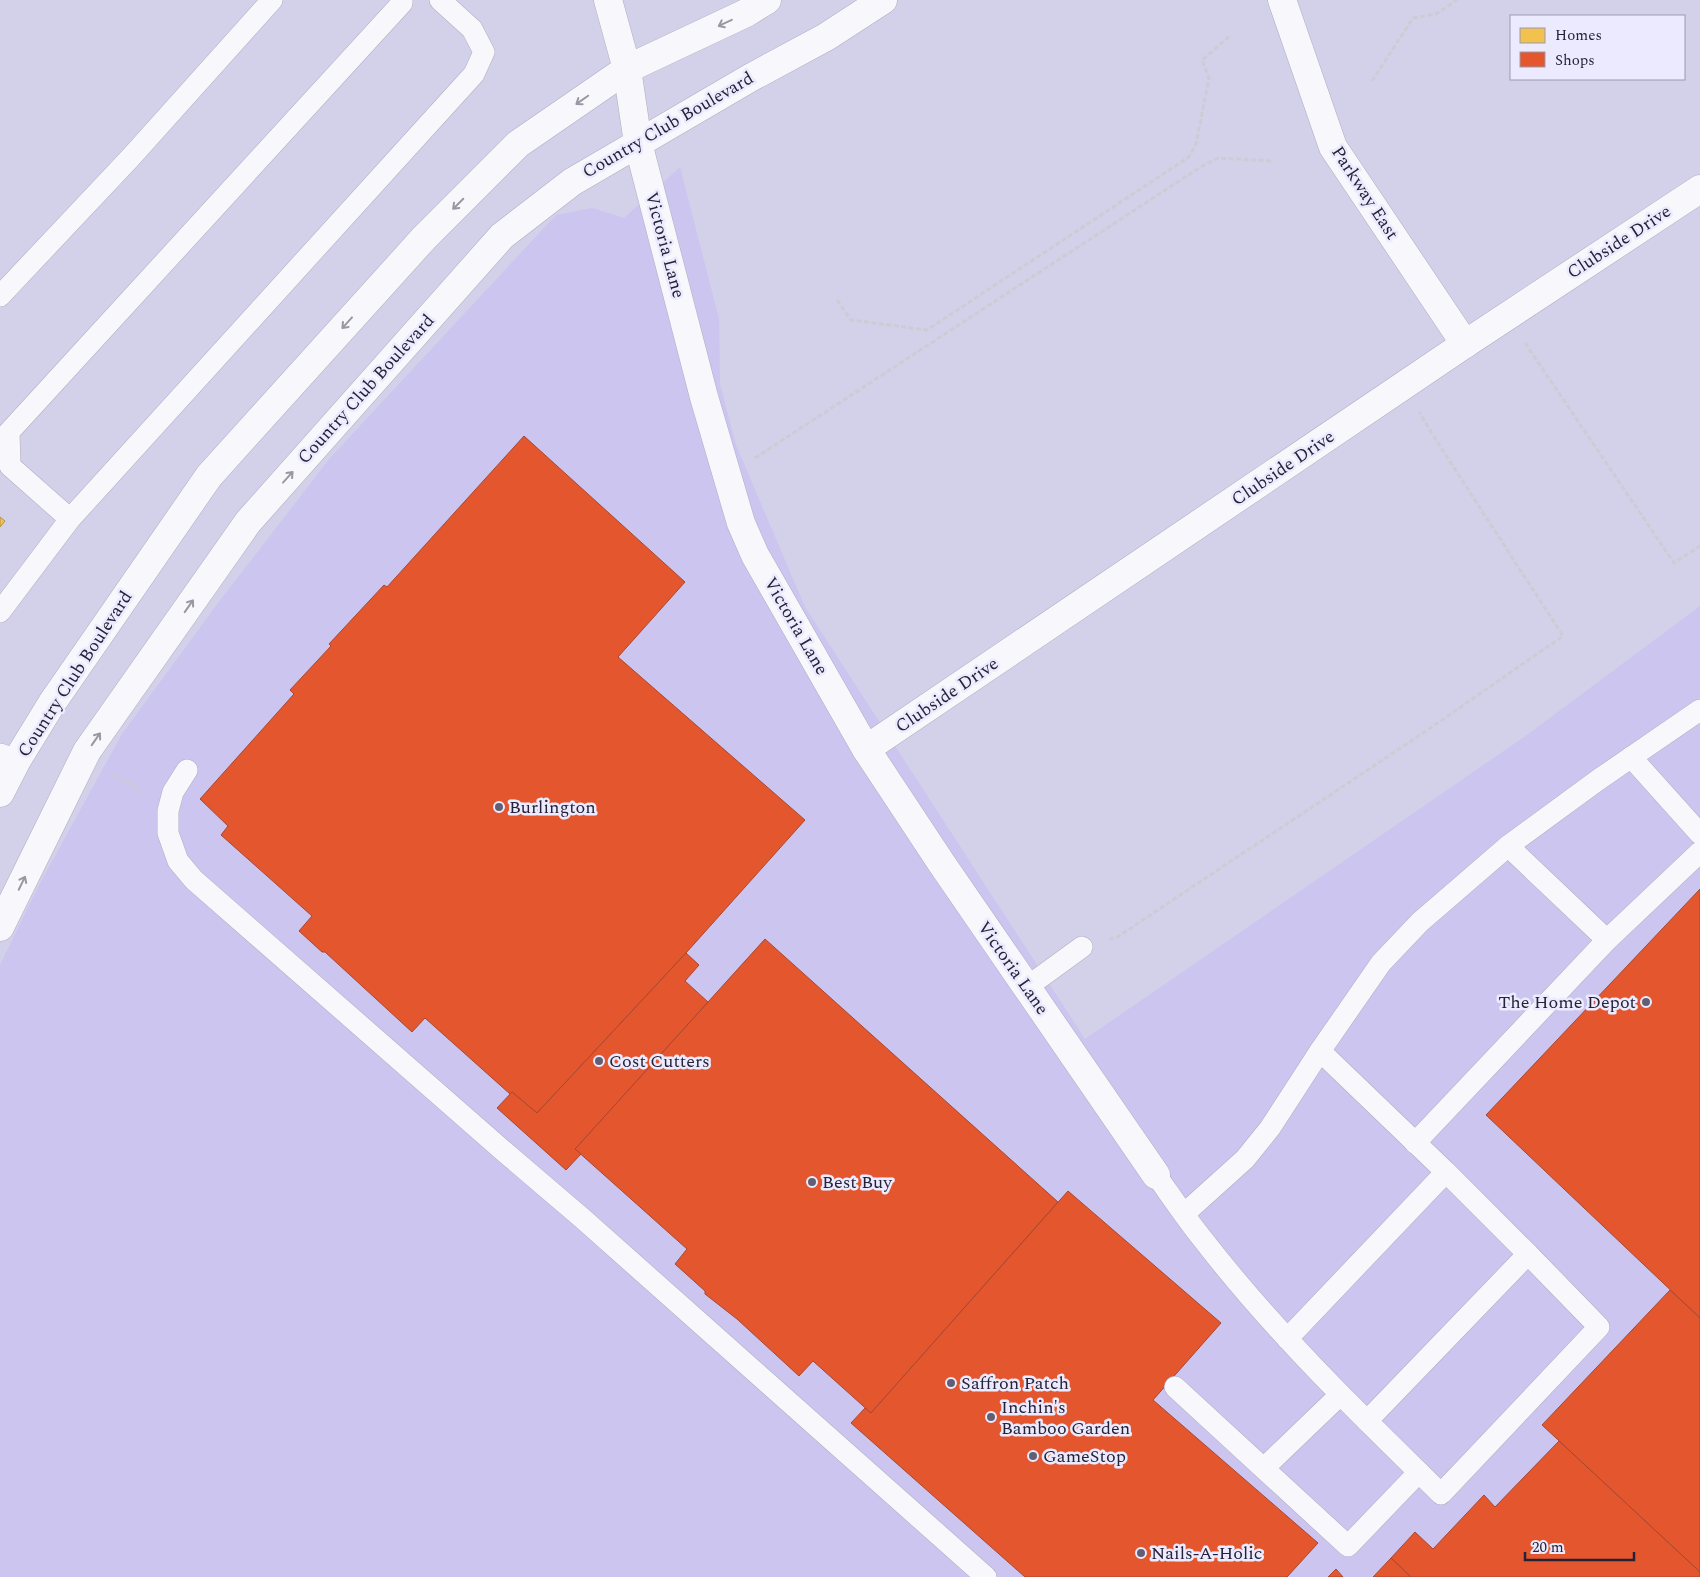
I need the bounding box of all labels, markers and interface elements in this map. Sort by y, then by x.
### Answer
legend [1510,15,1685,80]
one-way arrow [717,18,732,28]
text: Homes [1555,24,1602,47]
text: Shops [1555,49,1595,72]
street label: Country Club Boulevard [577,65,759,185]
one-way arrow [575,95,589,105]
street label: Parkway East [1325,141,1405,245]
street label: Victoria Lane [638,189,692,301]
one-way arrow [452,198,464,210]
street label: Clubside Drive [1562,198,1676,286]
street label: Country Club Boulevard [291,308,441,470]
one-way arrow [341,316,353,329]
street label: Clubside Drive [1226,423,1340,513]
one-way arrow [282,470,294,483]
street label: Victoria Lane [757,572,835,680]
street label: Country Club Boulevard [11,585,139,763]
one-way arrow [184,599,194,613]
street label: Clubside Drive [890,650,1004,740]
one-way arrow [91,732,101,746]
place label: Burlington [509,794,596,821]
marker: Burlington [493,801,505,813]
one-way arrow [17,876,27,891]
street label: Victoria Lane [971,916,1055,1020]
place label: The Home Depot [1498,989,1636,1016]
marker: The Home Depot [1640,996,1652,1008]
place label: Cost Cutters [609,1048,710,1075]
marker: Cost Cutters [593,1055,605,1067]
place label: Best Buy [822,1169,893,1196]
marker: Best Buy [806,1176,818,1188]
place label: Saffron Patch [961,1370,1069,1397]
marker: Saffron Patch [945,1377,957,1389]
place label: Inchin's Bamboo Garden [1001,1394,1130,1442]
marker: Inchin's Bamboo Garden [985,1411,997,1423]
place label: GameStop [1043,1443,1126,1470]
marker: GameStop [1027,1450,1039,1462]
scale bar [1525,1530,1634,1562]
text: 20 m [1532,1536,1564,1559]
place label: Nails-A-Holic [1151,1540,1262,1567]
marker: Nails-A-Holic [1135,1547,1147,1559]

